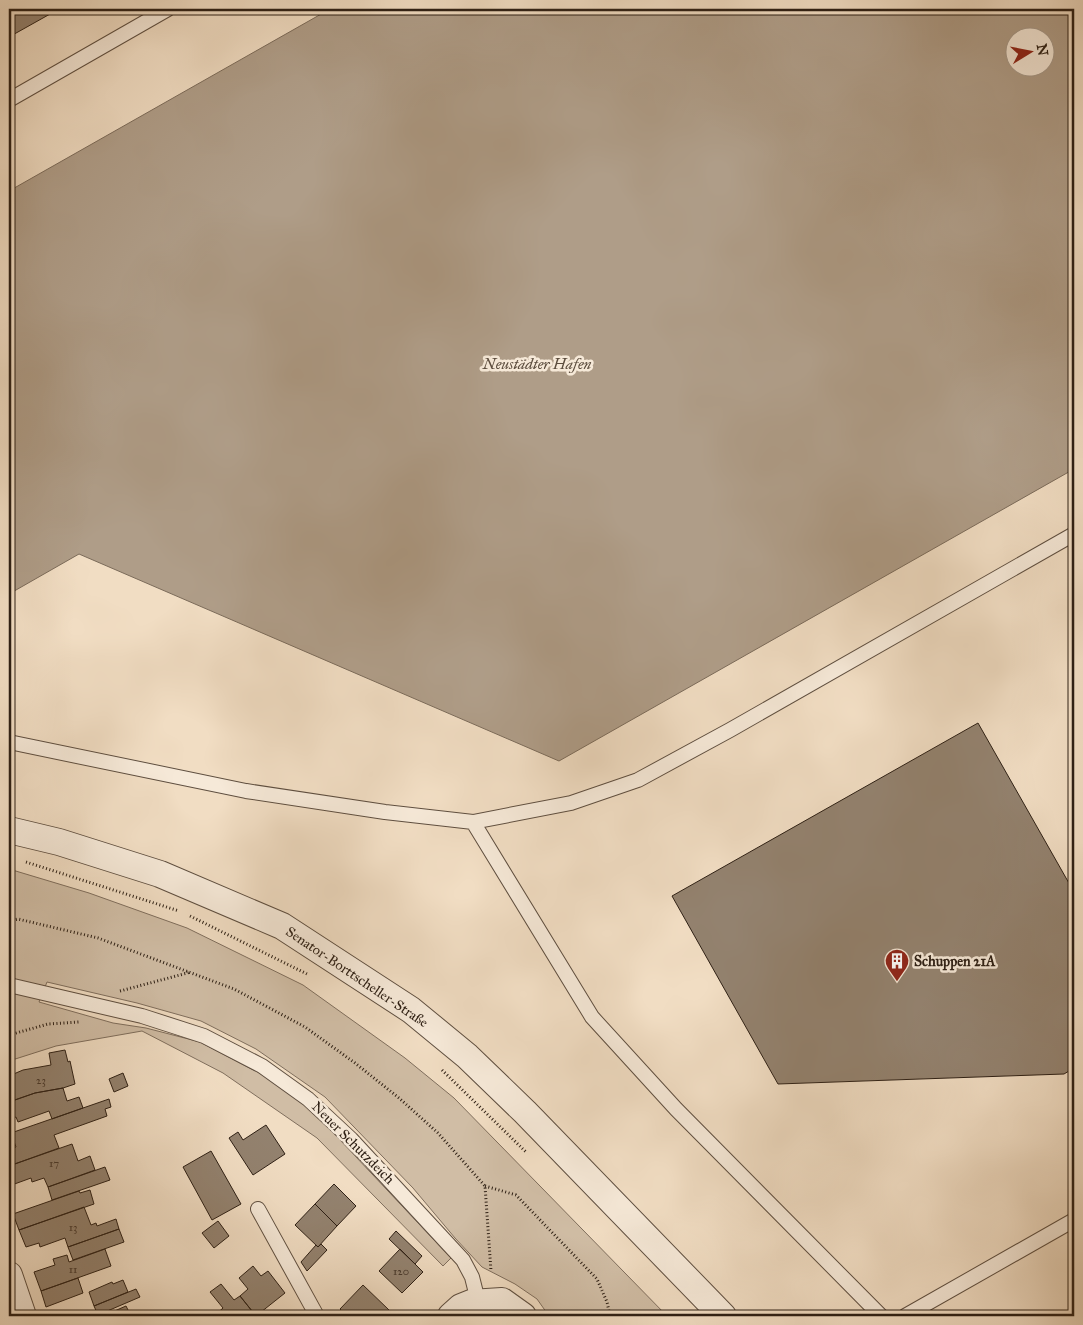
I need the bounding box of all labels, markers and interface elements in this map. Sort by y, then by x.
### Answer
north arrow [1006,28,1056,78]
text: N [1033,43,1052,57]
water label: Neustädter Hafen [482,355,591,373]
street label: Senator-Borttscheller-Straße [283,923,432,1031]
building icon: Schuppen 21A [884,948,910,982]
place label: Schuppen 21A [914,953,996,971]
house number: 23 [36,1074,46,1087]
street label: Neuer Schutzdeich [308,1098,398,1188]
house number: 17 [49,1157,59,1170]
house number: 13 [69,1221,77,1234]
house number: 11 [69,1263,77,1276]
house number: 120 [393,1265,409,1278]

